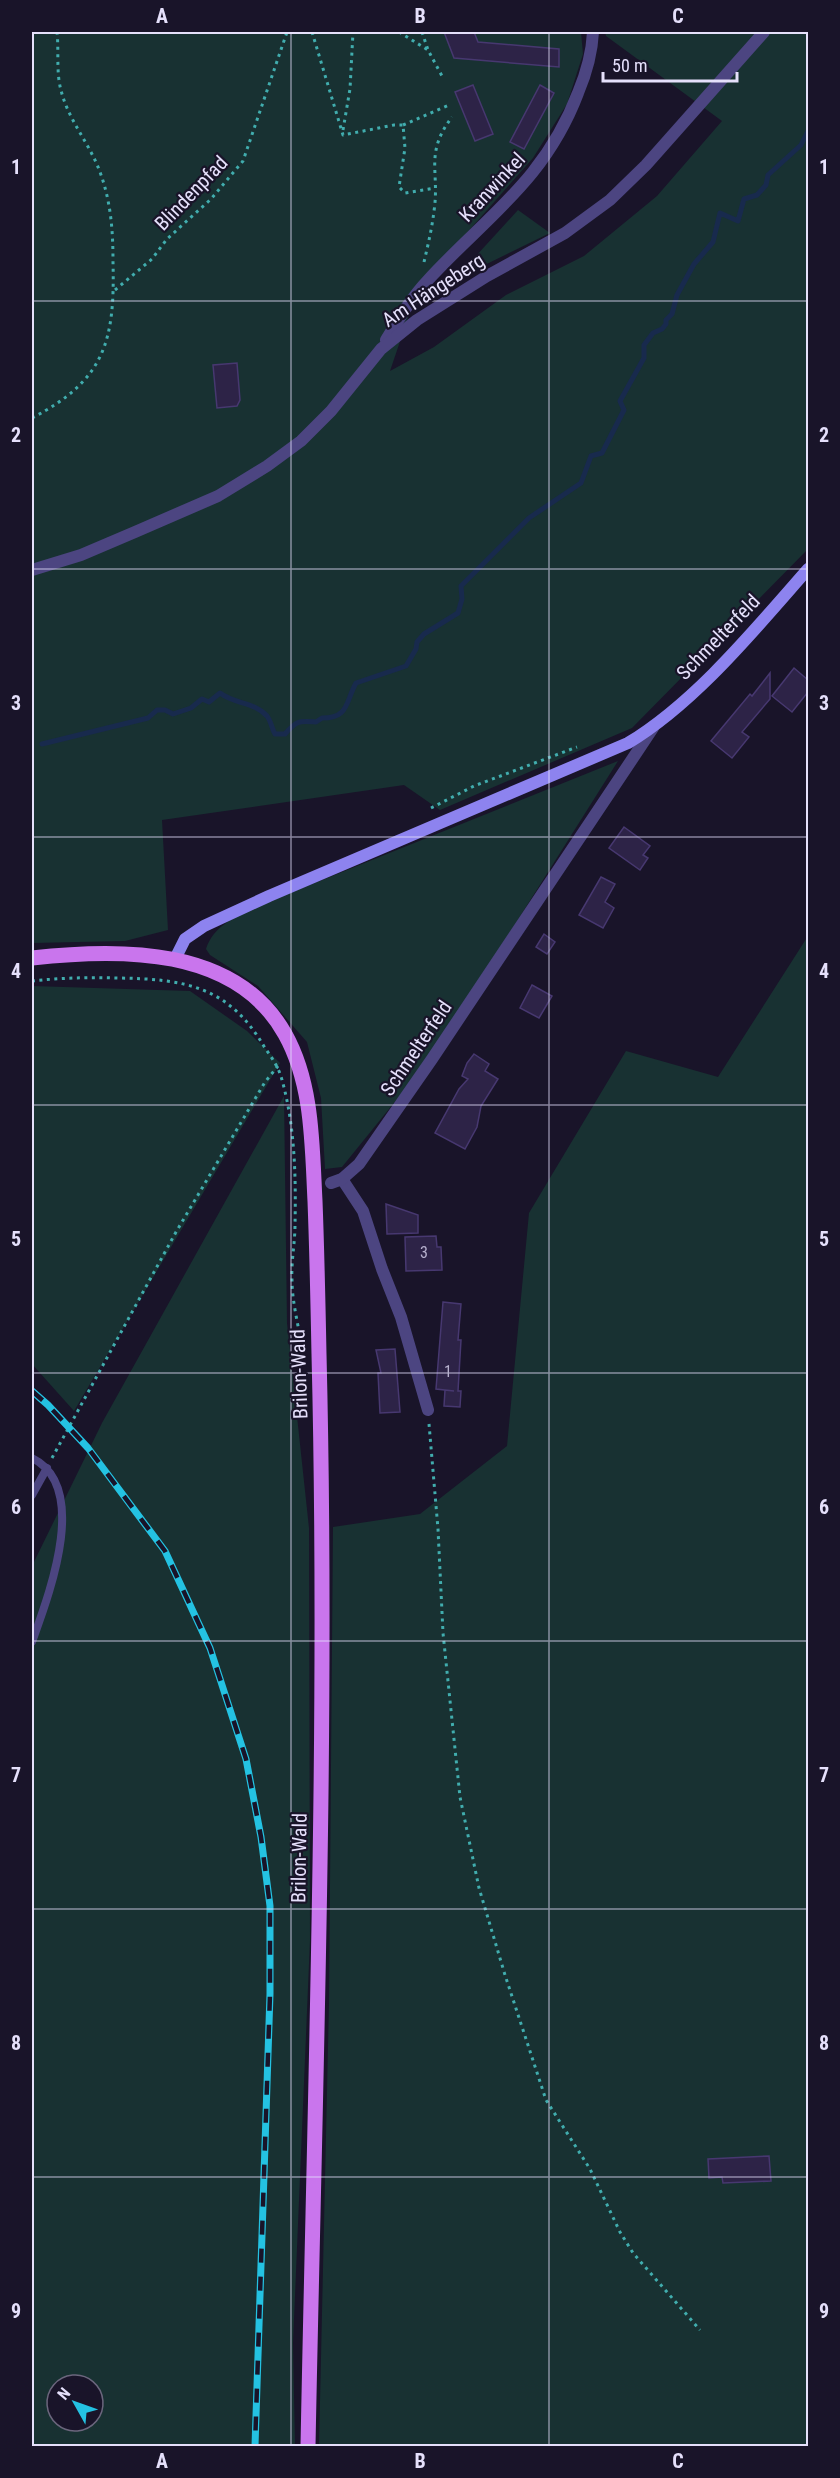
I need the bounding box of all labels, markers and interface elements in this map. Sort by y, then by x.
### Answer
text: A [156,4,168,28]
text: B [414,4,426,28]
text: C [672,4,684,28]
scale bar [603,45,736,83]
text: 50 m [612,55,647,76]
street label: Kranwinkel [454,147,530,227]
street label: Blindenpfad [150,151,232,235]
text: 1 [11,155,21,179]
text: 1 [819,155,829,179]
street label: Am Hängeberg [377,248,489,332]
text: 2 [11,423,21,447]
text: 2 [819,423,829,447]
street label: Schmelterfeld [671,589,765,685]
text: 3 [11,691,21,715]
text: 3 [819,691,829,715]
text: 4 [11,959,21,983]
text: 4 [819,959,829,983]
street label: Schmelterfeld [375,996,457,1100]
text: 5 [11,1227,21,1251]
text: 5 [819,1227,829,1251]
house number: 3 [420,1243,428,1262]
street label: Brilon-Wald [285,1329,313,1419]
house number: 1 [444,1362,452,1381]
text: 6 [11,1495,21,1519]
text: 6 [819,1495,829,1519]
text: 7 [11,1763,21,1787]
text: 7 [819,1763,829,1787]
street label: Brilon-Wald [286,1813,312,1903]
text: 8 [11,2031,21,2055]
text: 8 [819,2031,829,2055]
text: 9 [11,2299,21,2323]
text: 9 [819,2299,829,2323]
north arrow [45,2373,105,2433]
text: N [53,2384,74,2404]
text: A [156,2449,168,2473]
text: B [414,2449,426,2473]
text: C [672,2449,684,2473]

